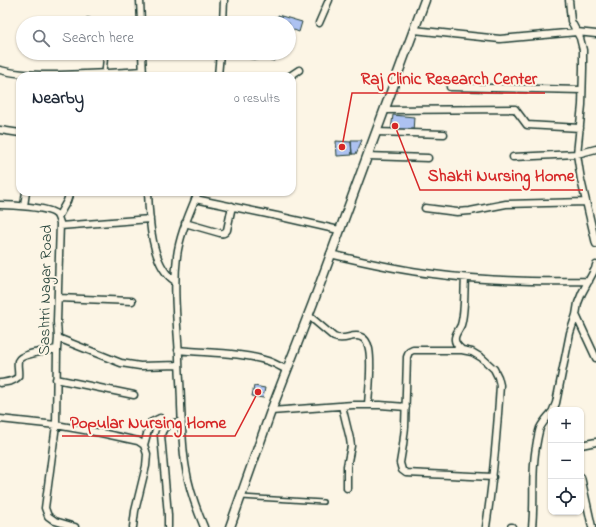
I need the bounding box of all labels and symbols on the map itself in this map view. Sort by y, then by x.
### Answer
callout: Raj Clinic Research Center [352,64,545,93]
text: Raj Clinic Research Center [361,67,538,92]
callout: Shakti Nursing Home [420,161,583,190]
text: Shakti Nursing Home [428,164,576,191]
street label: Sashtri Nagar Road [33,224,59,356]
callout: Popular Nursing Home [62,407,235,436]
text: Popular Nursing Home [70,411,227,438]

